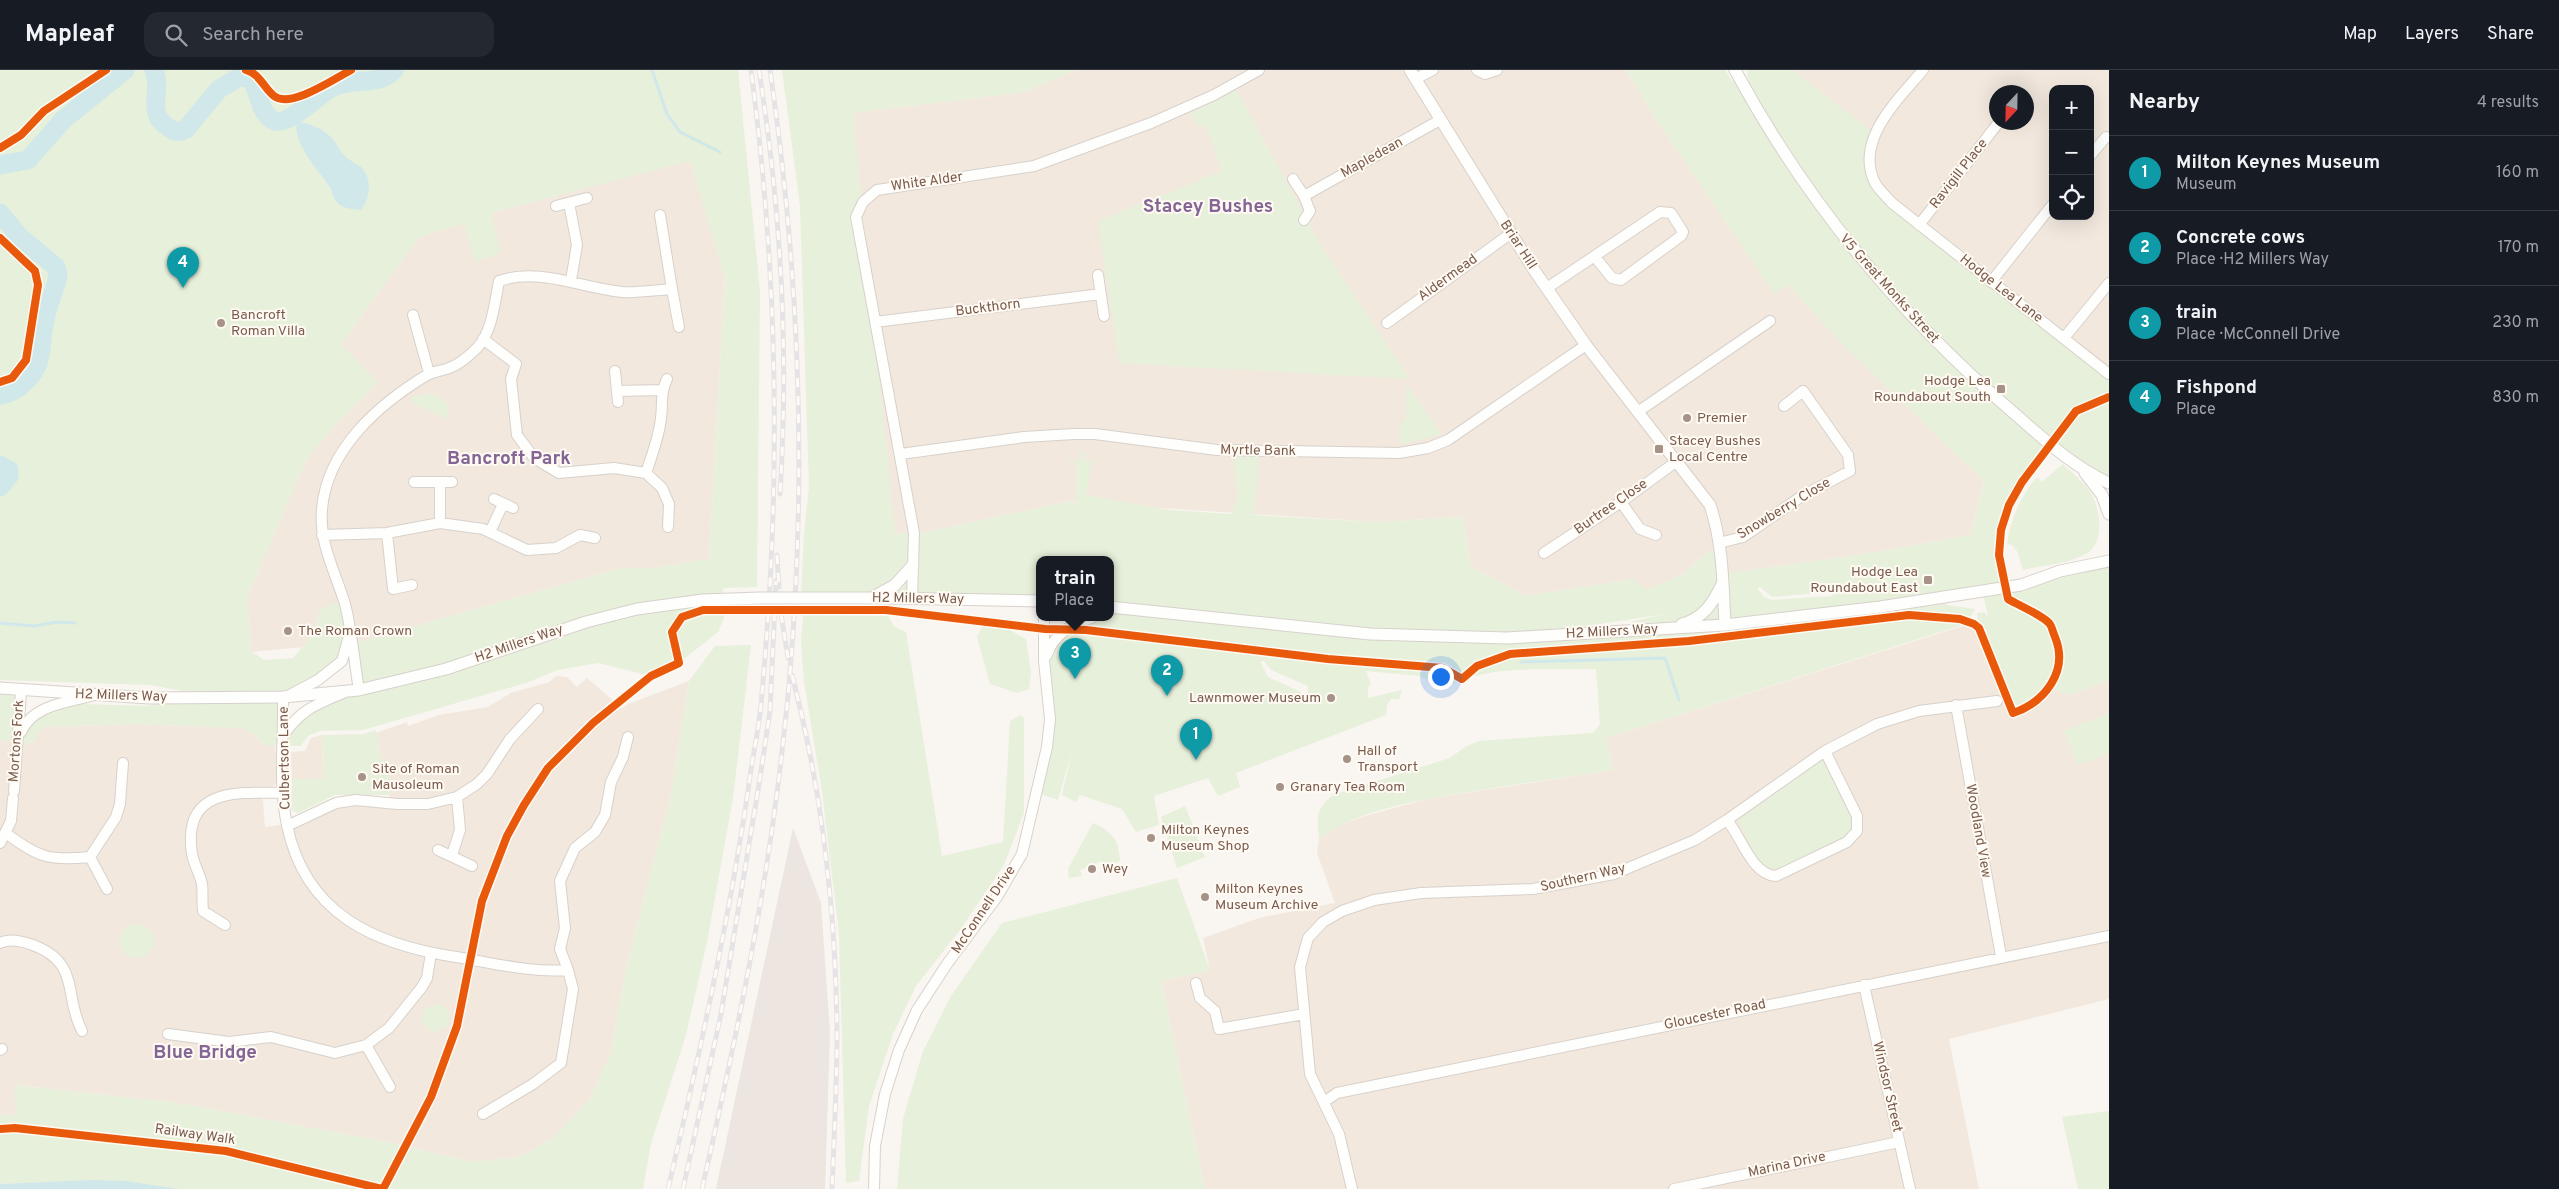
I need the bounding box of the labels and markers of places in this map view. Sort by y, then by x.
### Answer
pin: 4 [167,247,199,288]
place label: Bancroft Roman Villa [231,307,305,340]
marker: Bancroft Roman Villa [215,317,227,329]
place label: Hodge Lea Roundabout South [1874,373,1991,406]
marker: Hodge Lea Roundabout South [1995,383,2007,395]
place label: Premier [1697,410,1748,427]
marker: Premier [1681,412,1693,424]
place label: Stacey Bushes Local Centre [1669,433,1761,466]
marker: Stacey Bushes Local Centre [1653,443,1665,455]
place label: Hodge Lea Roundabout East [1810,564,1918,597]
marker: Hodge Lea Roundabout East [1922,574,1934,586]
place label: The Roman Crown [298,623,412,640]
marker: The Roman Crown [282,625,294,637]
pin: 3 [1059,638,1091,679]
pin: 2 [1151,655,1183,696]
place label: Lawnmower Museum [1189,690,1321,707]
marker: Lawnmower Museum [1325,692,1337,704]
pin: 1 [1180,719,1212,760]
place label: Hall of Transport [1357,743,1418,776]
marker: Hall of Transport [1341,753,1353,765]
place label: Site of Roman Mausoleum [372,761,460,794]
marker: Site of Roman Mausoleum [356,771,368,783]
place label: Granary Tea Room [1290,779,1405,796]
marker: Granary Tea Room [1274,781,1286,793]
place label: Milton Keynes Museum Shop [1161,822,1249,855]
marker: Milton Keynes Museum Shop [1145,832,1157,844]
place label: Wey [1102,861,1128,878]
marker: Wey [1086,863,1098,875]
place label: Milton Keynes Museum Archive [1215,881,1318,914]
marker: Milton Keynes Museum Archive [1199,891,1211,903]

